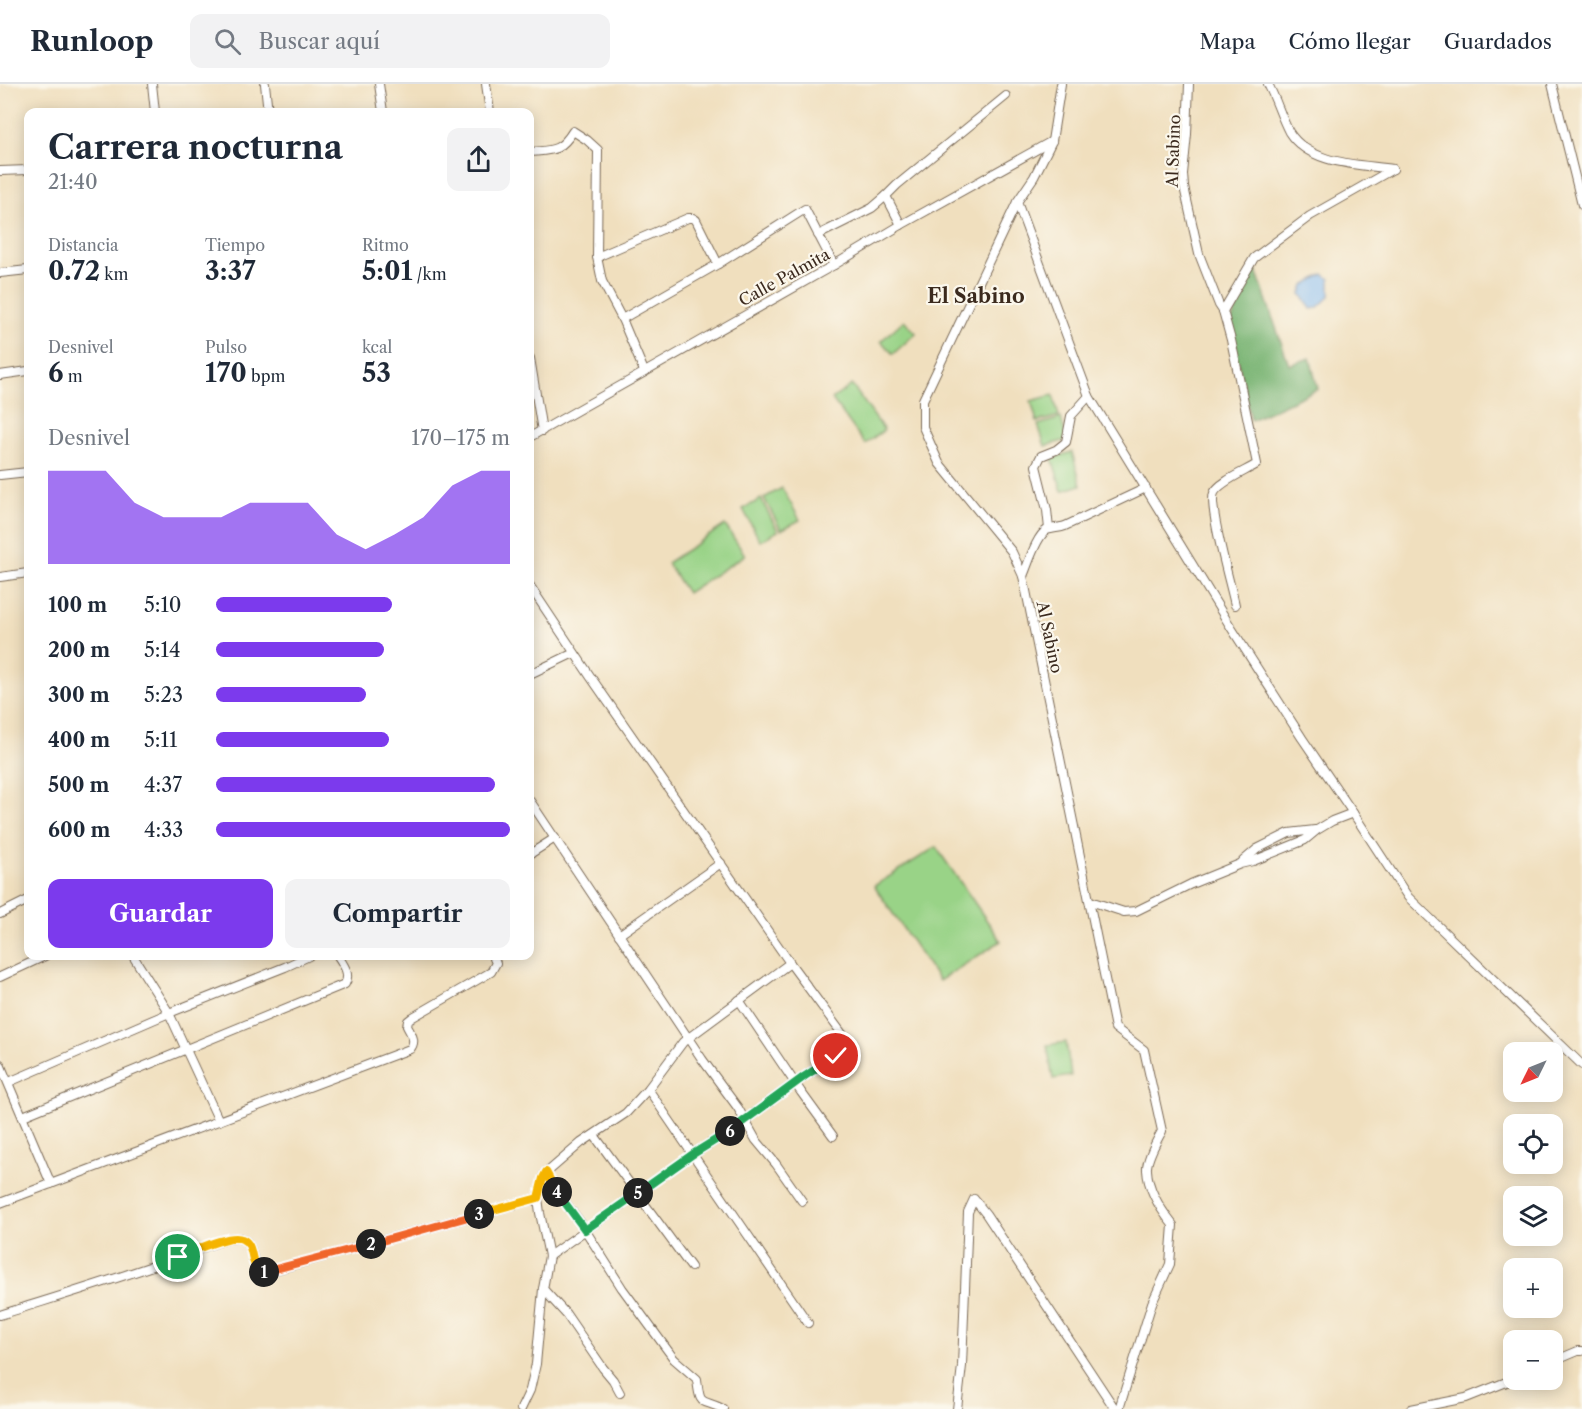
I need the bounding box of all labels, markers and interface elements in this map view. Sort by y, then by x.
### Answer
search box [190,14,610,68]
text: Runloop [30,24,154,58]
icon: search [211,25,244,58]
text: Buscar aquí [259,28,380,55]
text: Mapa [1199,29,1256,54]
text: Cómo llegar [1289,29,1411,54]
text: Guardados [1444,29,1552,54]
street label: Al Sabino [1162,114,1184,189]
text: Carrera nocturna [48,127,343,168]
button: share [447,128,510,191]
text: 21:40 [48,170,98,194]
text: Distancia [48,235,119,255]
text: Tiempo [205,235,265,255]
text: Ritmo [362,235,409,255]
street label: Calle Palmita [735,244,833,310]
text: 0.72 [48,255,100,287]
text: 3:37 [205,255,256,287]
text: 5:01 [362,255,412,287]
text: km [100,264,128,284]
text: /km [412,264,447,284]
district label: El Sabino [927,284,1025,308]
text: Desnivel [48,337,114,357]
text: Pulso [205,337,247,357]
text: kcal [362,337,392,357]
text: 6 [48,357,64,389]
text: 170 [205,357,247,389]
text: 53 [362,357,391,389]
text: m [64,366,83,386]
text: bpm [247,366,286,386]
text: Desnivel [48,426,130,450]
text: 170–175 m [411,426,510,450]
text: 100 m [48,593,107,617]
text: 5:10 [144,593,182,617]
street label: Al Sabino [1032,598,1067,675]
text: 200 m [48,638,110,662]
text: 5:14 [144,638,180,662]
text: 300 m [48,683,110,707]
text: 5:23 [144,683,183,707]
text: 400 m [48,728,110,752]
text: 5:11 [144,728,177,752]
text: 500 m [48,773,109,797]
text: 4:37 [144,773,182,797]
text: 600 m [48,818,110,842]
text: 4:33 [144,818,183,842]
button: Guardar [48,879,273,948]
button: Compartir [285,879,510,948]
pin [810,1030,861,1081]
icon: check [819,1039,852,1072]
north arrow [1503,1042,1563,1102]
map controls [1503,1042,1563,1390]
button: locate [1503,1114,1563,1174]
pin: 6 [715,1116,745,1146]
text: 6 [725,1121,735,1141]
pin: 4 [542,1177,572,1207]
pin: 5 [623,1178,653,1208]
text: 4 [552,1182,562,1202]
text: 5 [634,1183,642,1203]
button: layers [1503,1186,1563,1246]
pin: 3 [464,1199,494,1229]
text: 3 [474,1204,484,1224]
pin: 2 [356,1229,386,1259]
pin [152,1231,203,1282]
text: 2 [366,1234,376,1254]
icon: arrive [161,1240,194,1273]
pin: 1 [249,1257,279,1287]
button: + [1503,1258,1563,1318]
text: 1 [260,1262,268,1282]
button: − [1503,1330,1563,1390]

